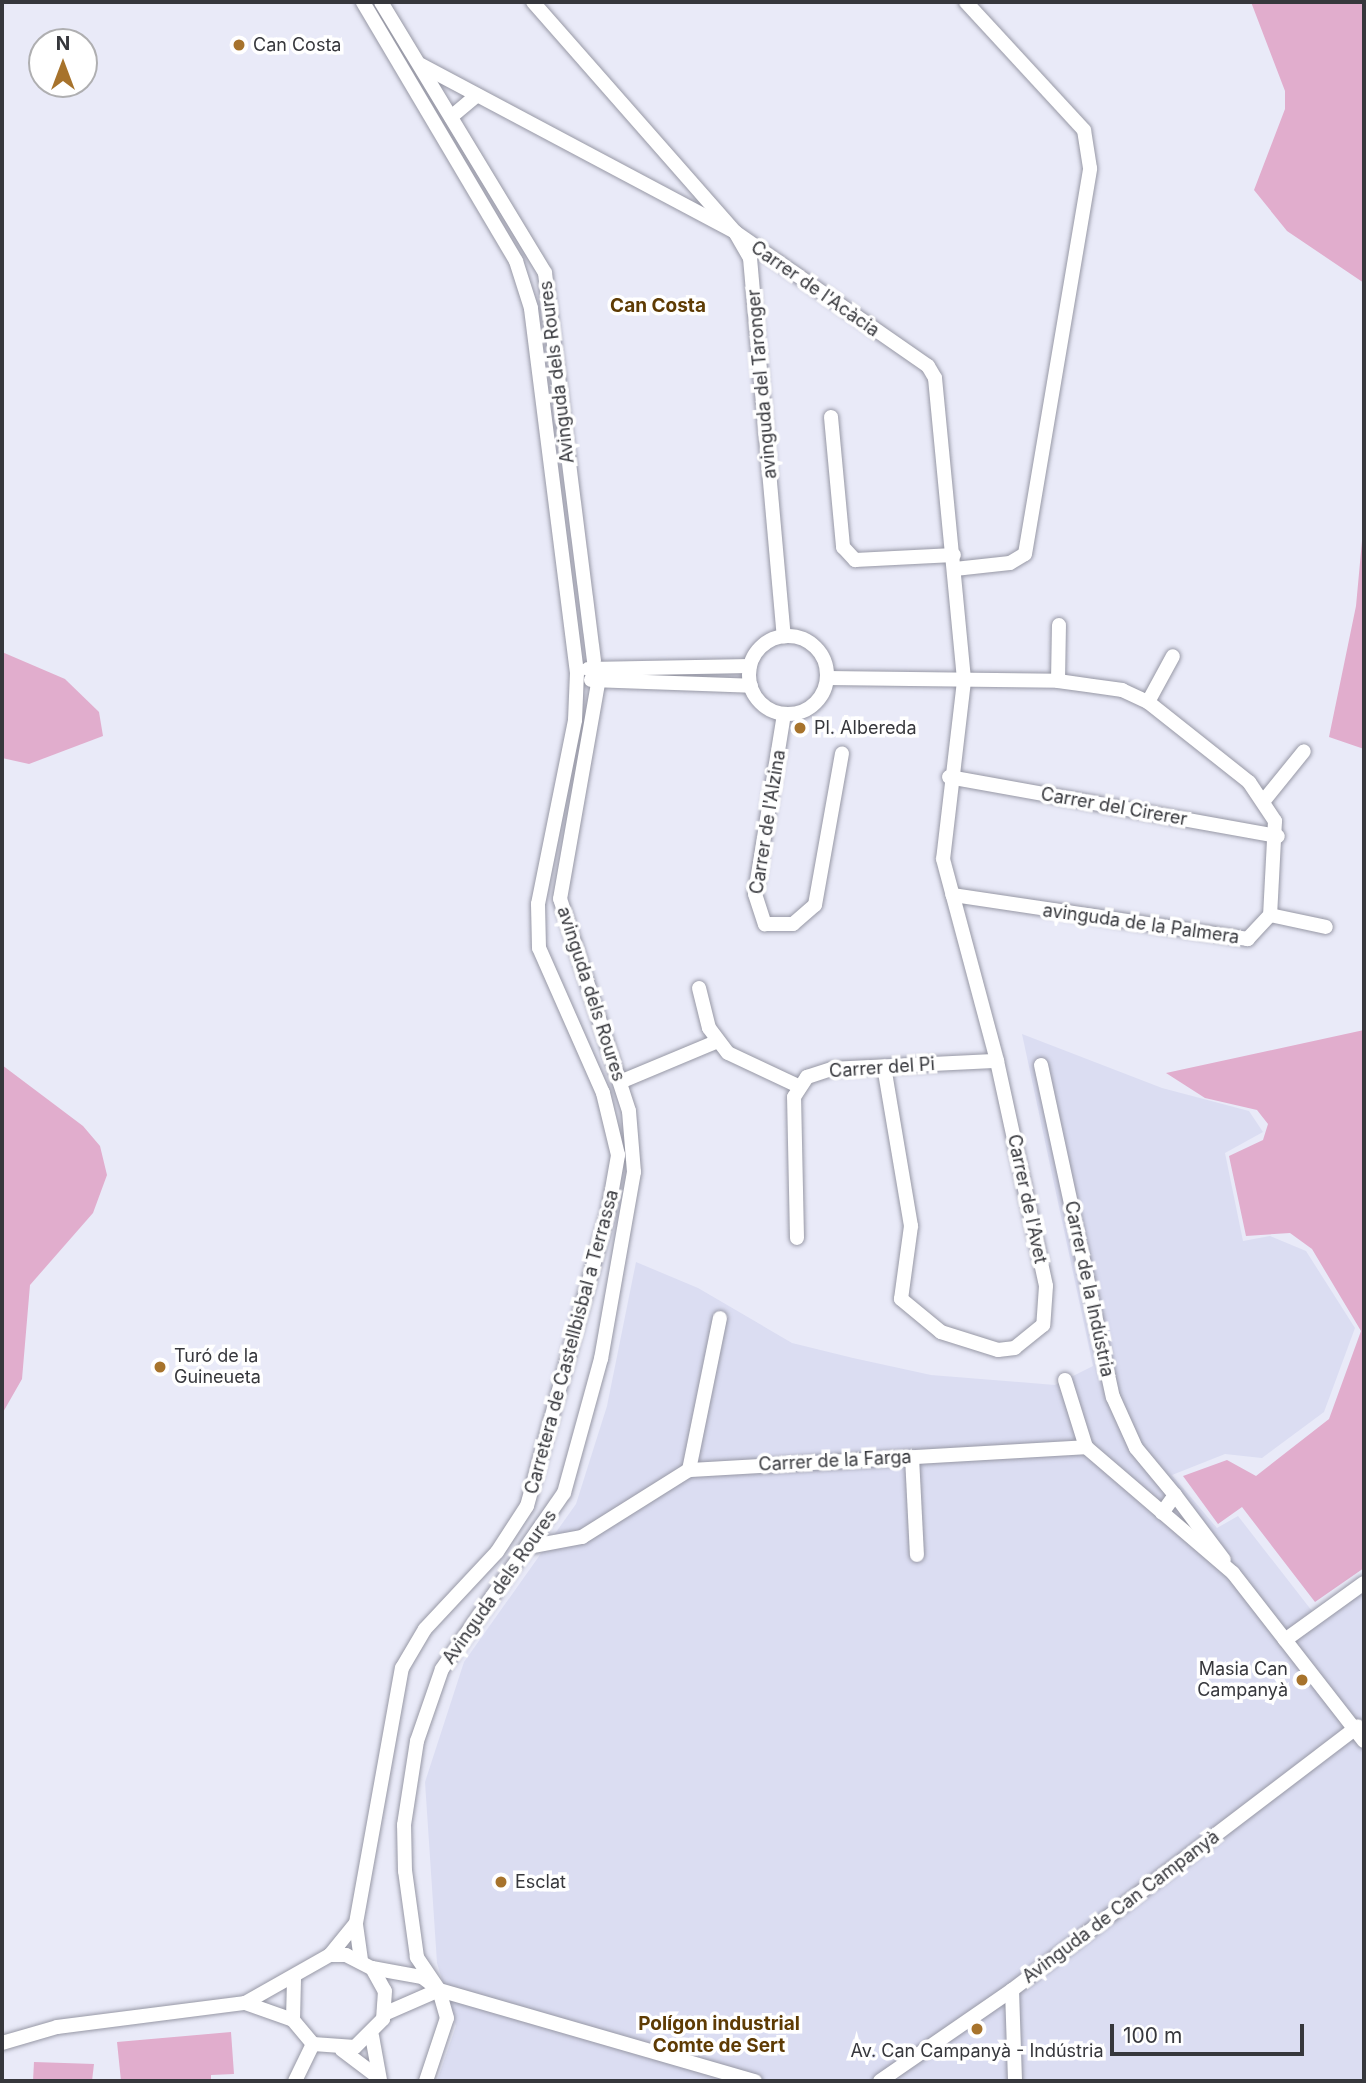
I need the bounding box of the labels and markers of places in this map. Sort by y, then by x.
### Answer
place label: Can Costa [253,34,341,56]
marker: Can Costa [231,37,247,53]
place label: Pl. Albereda [814,717,916,739]
marker: Pl. Albereda [792,720,808,736]
place label: Turó de la Guineueta [174,1346,261,1388]
marker: Turó de la Guineueta [152,1359,168,1375]
place label: Masia Can Campanyà [1197,1659,1288,1702]
marker: Masia Can Campanyà [1294,1672,1310,1688]
place label: Esclat [515,1871,566,1893]
marker: Esclat [493,1874,509,1890]
marker: Av. Can Campanyà - Indústria [969,2021,985,2037]
place label: Av. Can Campanyà - Indústria [850,2040,1104,2062]

